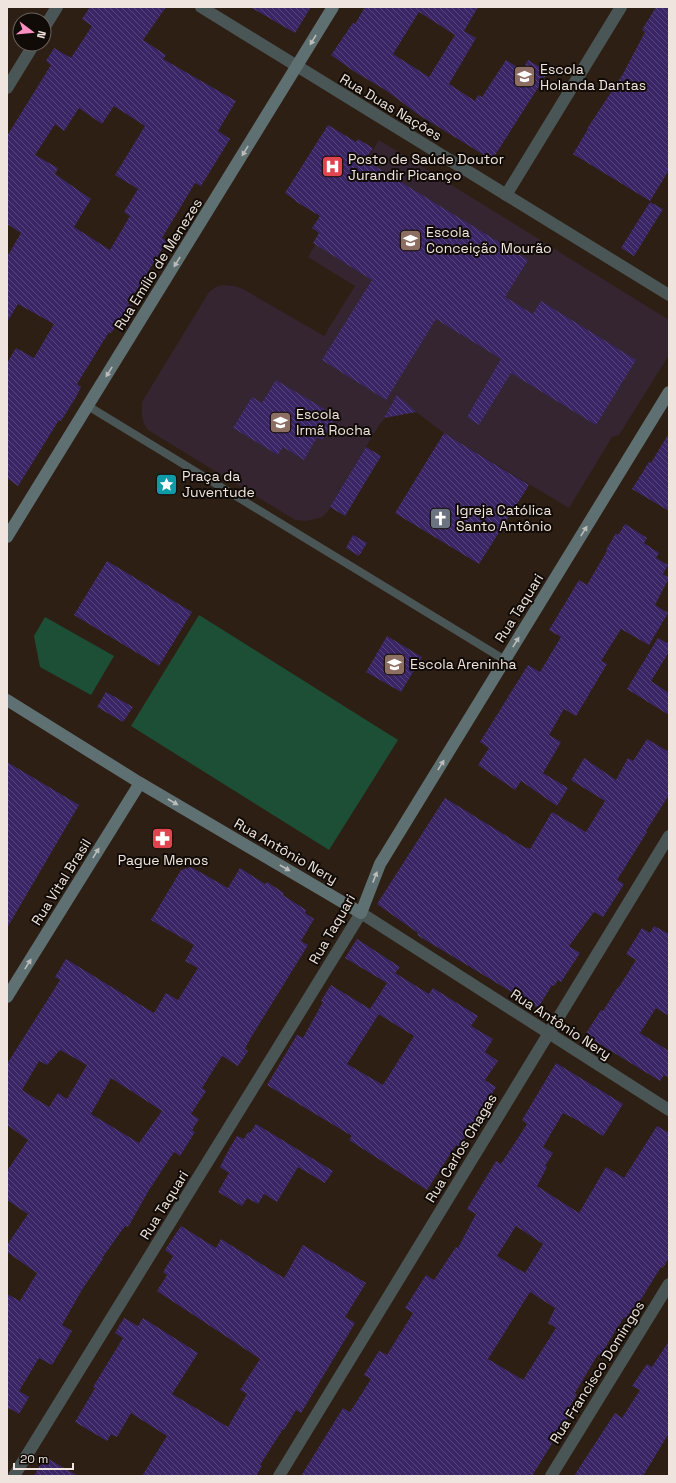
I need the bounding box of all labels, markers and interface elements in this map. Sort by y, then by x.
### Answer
north arrow [12,12,52,52]
text: N [34,29,49,40]
one-way arrow [309,35,317,45]
place label: Escola Holanda Dantas [540,60,646,94]
school or university icon: Escola Holanda Dantas [512,64,538,90]
street label: Rua Duas Nações [337,69,445,145]
one-way arrow [241,146,249,156]
place label: Posto de Saúde Doutor Jurandir Picanço [348,150,504,184]
hospital icon: Posto de Saúde Doutor Jurandir Picanço [319,154,345,180]
street label: Rua Emílio de Menezes [110,195,206,333]
place label: Escola Conceição Mourão [426,223,552,257]
school or university icon: Escola Conceição Mourão [397,227,423,253]
one-way arrow [173,256,180,268]
one-way arrow [105,367,112,378]
place label: Escola Irmã Rocha [296,405,371,439]
school or university icon: Escola Irmã Rocha [268,409,294,435]
place label: Praça da Juventude [182,467,255,501]
place icon: Praça da Juventude [154,471,180,497]
place label: Igreja Católica Santo Antônio [456,501,552,535]
church icon: Igreja Católica Santo Antônio [427,505,453,531]
one-way arrow [580,526,588,536]
street label: Rua Taquari [491,570,547,646]
one-way arrow [512,637,520,647]
school or university icon: Escola Areninha [381,651,407,677]
place label: Escola Areninha [410,655,517,673]
one-way arrow [437,759,444,771]
one-way arrow [167,799,179,806]
street label: Rua Antônio Nery [231,814,341,888]
pharmacy icon: Pague Menos [150,825,176,851]
street label: Rua Vital Brasil [27,835,95,929]
one-way arrow [92,848,100,858]
place label: Pague Menos [118,851,208,869]
one-way arrow [279,865,291,872]
one-way arrow [373,870,379,882]
street label: Rua Taquari [305,891,359,967]
one-way arrow [24,958,31,970]
street label: Rua Antônio Nery [507,985,615,1063]
street label: Rua Carlos Chagas [421,1090,501,1206]
street label: Rua Taquari [136,1167,192,1243]
street label: Rua Francisco Domingos [546,1297,648,1447]
scale bar [14,1445,73,1471]
text: 20 m [20,1451,48,1467]

